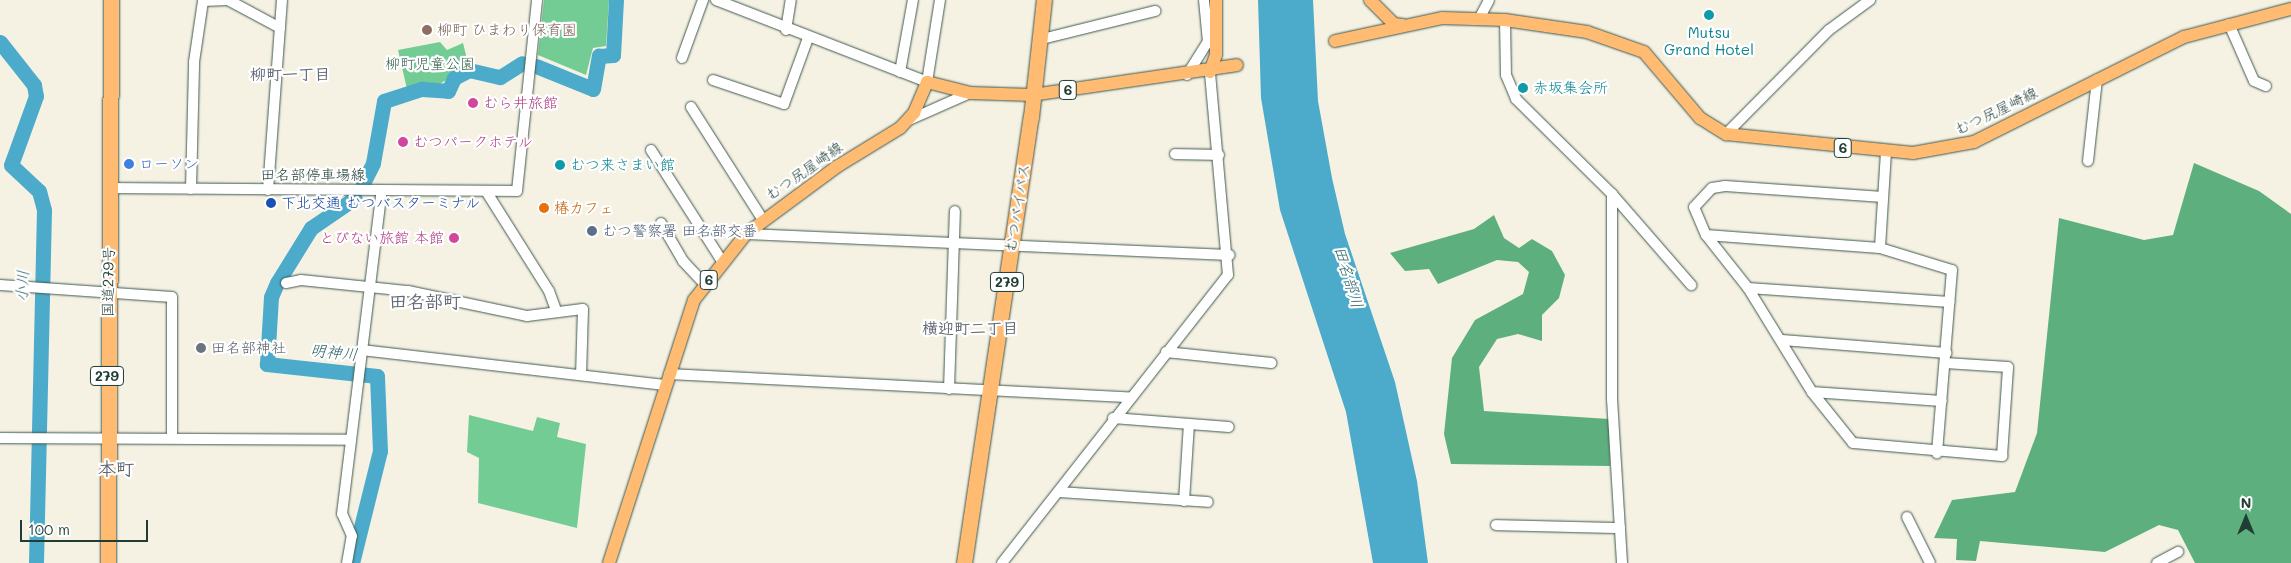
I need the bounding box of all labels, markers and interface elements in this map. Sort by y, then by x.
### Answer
marker: Mutsu Grand Hotel [1703,9,1715,21]
place label: 柳町 ひまわり保育園 [437,21,577,39]
place label: Mutsu Grand Hotel [1664,23,1754,58]
marker: 柳町 ひまわり保育園 [421,24,433,36]
park label: 柳町児童公園 [385,55,475,73]
district label: 柳町一丁目 [250,64,330,84]
road number: 6 [1058,78,1078,102]
place label: 赤坂集会所 [1533,79,1608,97]
marker: 赤坂集会所 [1517,82,1529,94]
street label: むつ尻屋崎線 [1952,83,2040,139]
place label: むら井旅館 [483,94,558,112]
marker: むら井旅館 [467,97,479,109]
place label: むつパークホテル [413,133,533,151]
marker: むつパークホテル [397,136,409,148]
road number: 6 [1833,136,1853,160]
street label: むつ尻屋崎線 [762,138,846,204]
place label: ローソン [139,155,199,173]
place label: むつ来さまい館 [570,156,675,174]
marker: ローソン [123,158,135,170]
marker: むつ来さまい館 [554,159,566,171]
street label: むつバイパス [1001,162,1033,254]
street label: 田名部停車場線 [261,166,365,184]
place label: 下北交通 むつバスターミナル [281,194,481,212]
marker: 下北交通 むつバスターミナル [265,197,277,209]
place label: 椿カフェ [554,199,614,217]
marker: 椿カフェ [538,202,550,214]
place label: むつ警察署 田名部交番 [602,222,757,240]
marker: むつ警察署 田名部交番 [586,225,598,237]
place label: とびない旅館 本館 [319,229,444,247]
marker: とびない旅館 本館 [448,232,460,244]
water label: 田名部川 [1330,244,1368,310]
street label: 国道279号 [98,247,118,317]
road number: 6 [699,268,719,292]
water label: 小川 [12,270,32,302]
road number: 279 [990,270,1024,294]
district label: 田名部町 [389,290,461,312]
district label: 横迎町二丁目 [922,318,1018,338]
place label: 田名部神社 [211,339,286,357]
water label: 明神川 [309,340,359,364]
marker: 田名部神社 [195,342,207,354]
road number: 279 [90,364,124,388]
district label: 本町 [98,457,134,479]
north arrow [2221,493,2271,543]
text: N [2241,493,2251,512]
scale bar [22,510,150,542]
text: 100 m [28,519,70,539]

